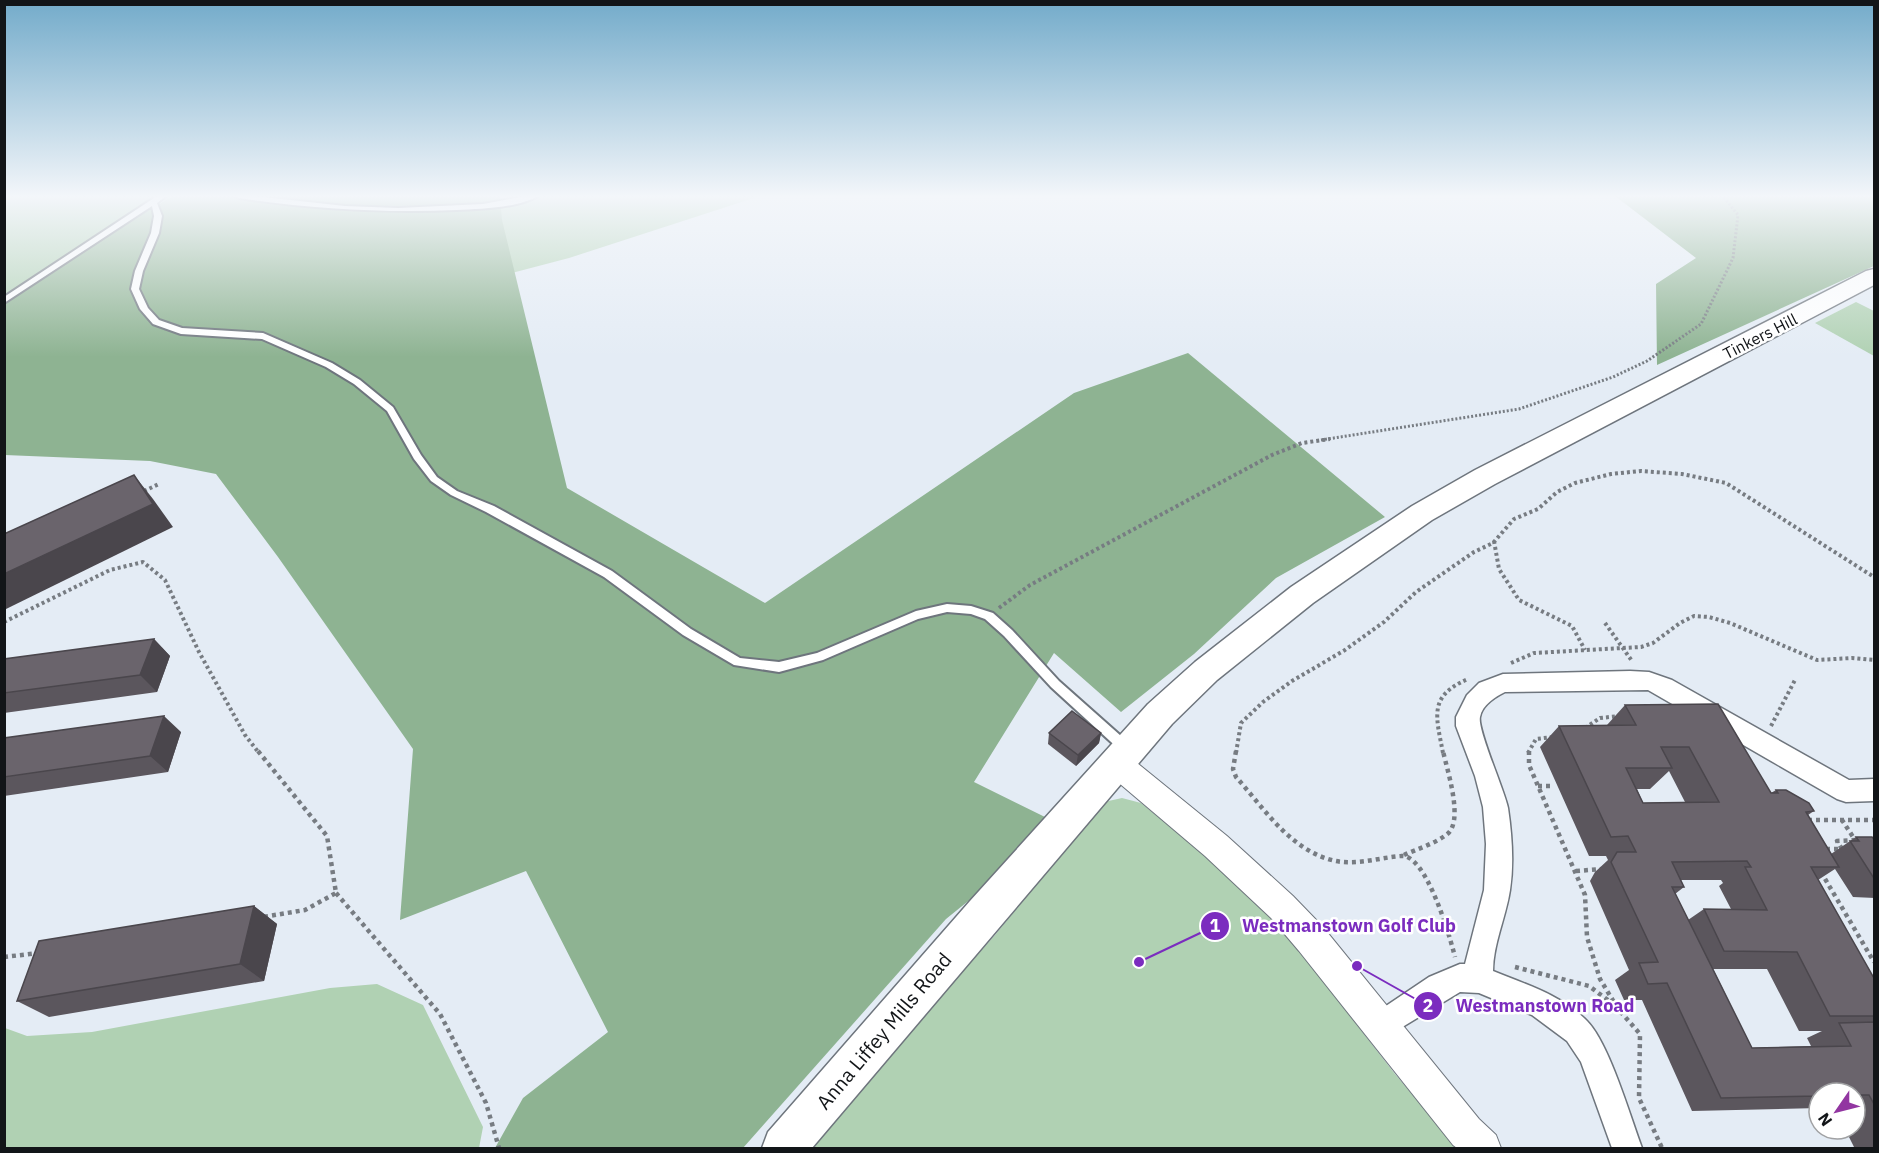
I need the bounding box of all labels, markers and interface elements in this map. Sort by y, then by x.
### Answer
street label: Tinkers Hill [1720,309,1800,363]
callout: Westmanstown Golf Club [1200,908,1468,944]
text: 1 [1210,914,1221,937]
text: Westmanstown Golf Club [1242,914,1456,937]
street label: Anna Liffey Mills Road [810,947,957,1115]
callout: Westmanstown Road [1413,988,1647,1024]
text: 2 [1423,994,1433,1017]
text: Westmanstown Road [1455,994,1635,1017]
north arrow [1807,1081,1867,1141]
text: N [1813,1109,1836,1130]

